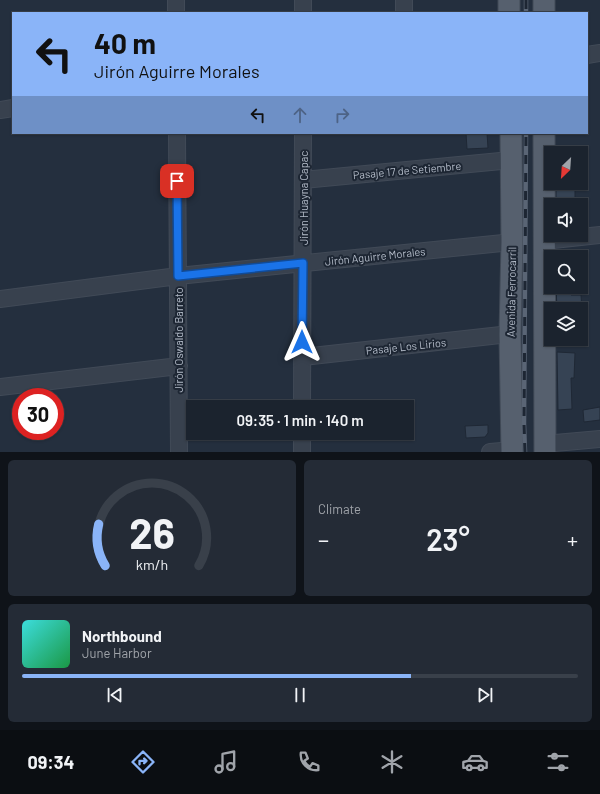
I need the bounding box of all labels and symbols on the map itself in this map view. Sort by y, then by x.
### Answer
north arrow [544,146,588,190]
street label: Jirón Huayna Capac [297,151,310,245]
street label: Pasaje 17 de Setiembre [352,159,462,181]
pin [160,164,194,198]
street label: Jirón Aguirre Morales [324,244,426,268]
street label: Avenida Ferrocarril [504,247,518,337]
street label: Jirón Oswaldo Barreto [172,287,185,393]
position arrow [281,321,323,363]
street label: Pasaje Los Lirios [365,335,447,357]
speed limit sign: 30 [12,388,64,440]

